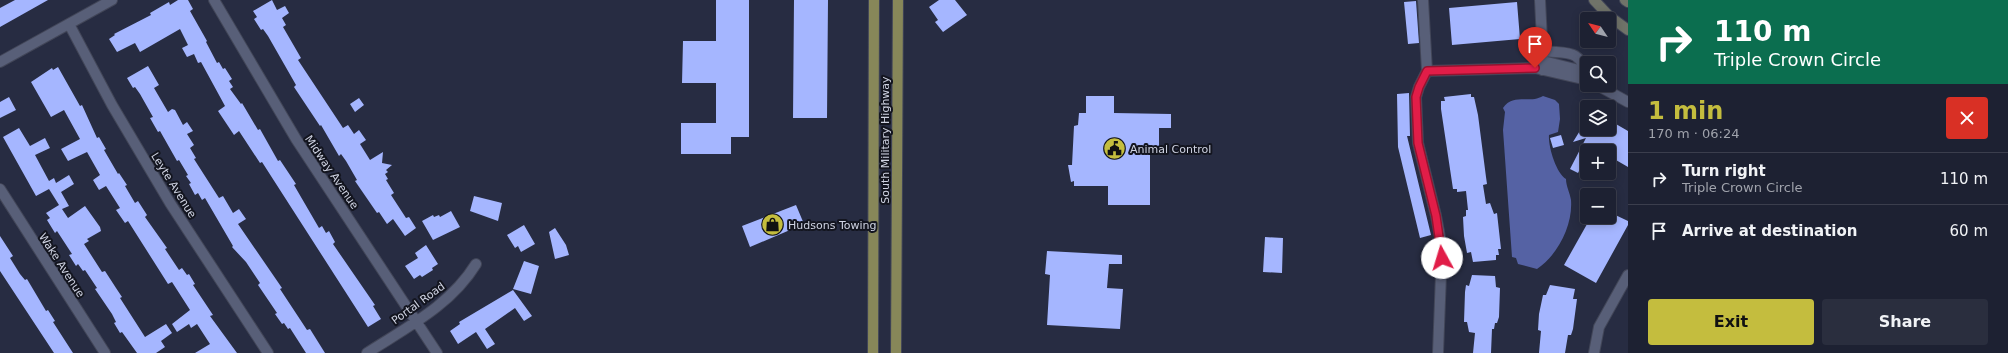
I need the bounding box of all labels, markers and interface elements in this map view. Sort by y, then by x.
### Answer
north arrow [1580,12,1616,48]
map controls [1580,12,1616,224]
text: 110 m [1714,15,1811,48]
icon: right [1648,16,1700,68]
pin [1518,27,1552,68]
icon: arrive [1524,33,1546,55]
text: Triple Crown Circle [1714,49,1881,70]
button: search [1580,56,1616,92]
street label: South Military Highway [879,76,892,204]
text: 1 min [1648,97,1723,125]
button: close [1946,97,1988,139]
button: layers [1580,100,1616,136]
text: 170 m · 06:24 [1648,126,1739,141]
street label: Midway Avenue [302,133,361,212]
public building icon: Animal Control [1102,136,1128,162]
place label: Animal Control [1130,143,1211,156]
button: + [1580,144,1616,180]
street label: Leyte Avenue [148,150,199,221]
text: Turn right [1682,162,1766,180]
icon: right [1648,168,1670,190]
text: 110 m [1940,170,1988,188]
text: Triple Crown Circle [1682,180,1803,195]
button: − [1580,188,1616,224]
shop icon: Hudsons Towing [760,212,786,238]
place label: Hudsons Towing [788,219,876,232]
icon: arrive [1648,220,1670,242]
text: Arrive at destination [1682,222,1857,240]
text: 60 m [1950,222,1988,240]
street label: Wake Avenue [36,231,87,300]
position arrow [1421,237,1463,279]
street label: Portal Road [389,280,447,327]
button: Exit [1648,299,1814,345]
button: Share [1822,299,1988,345]

